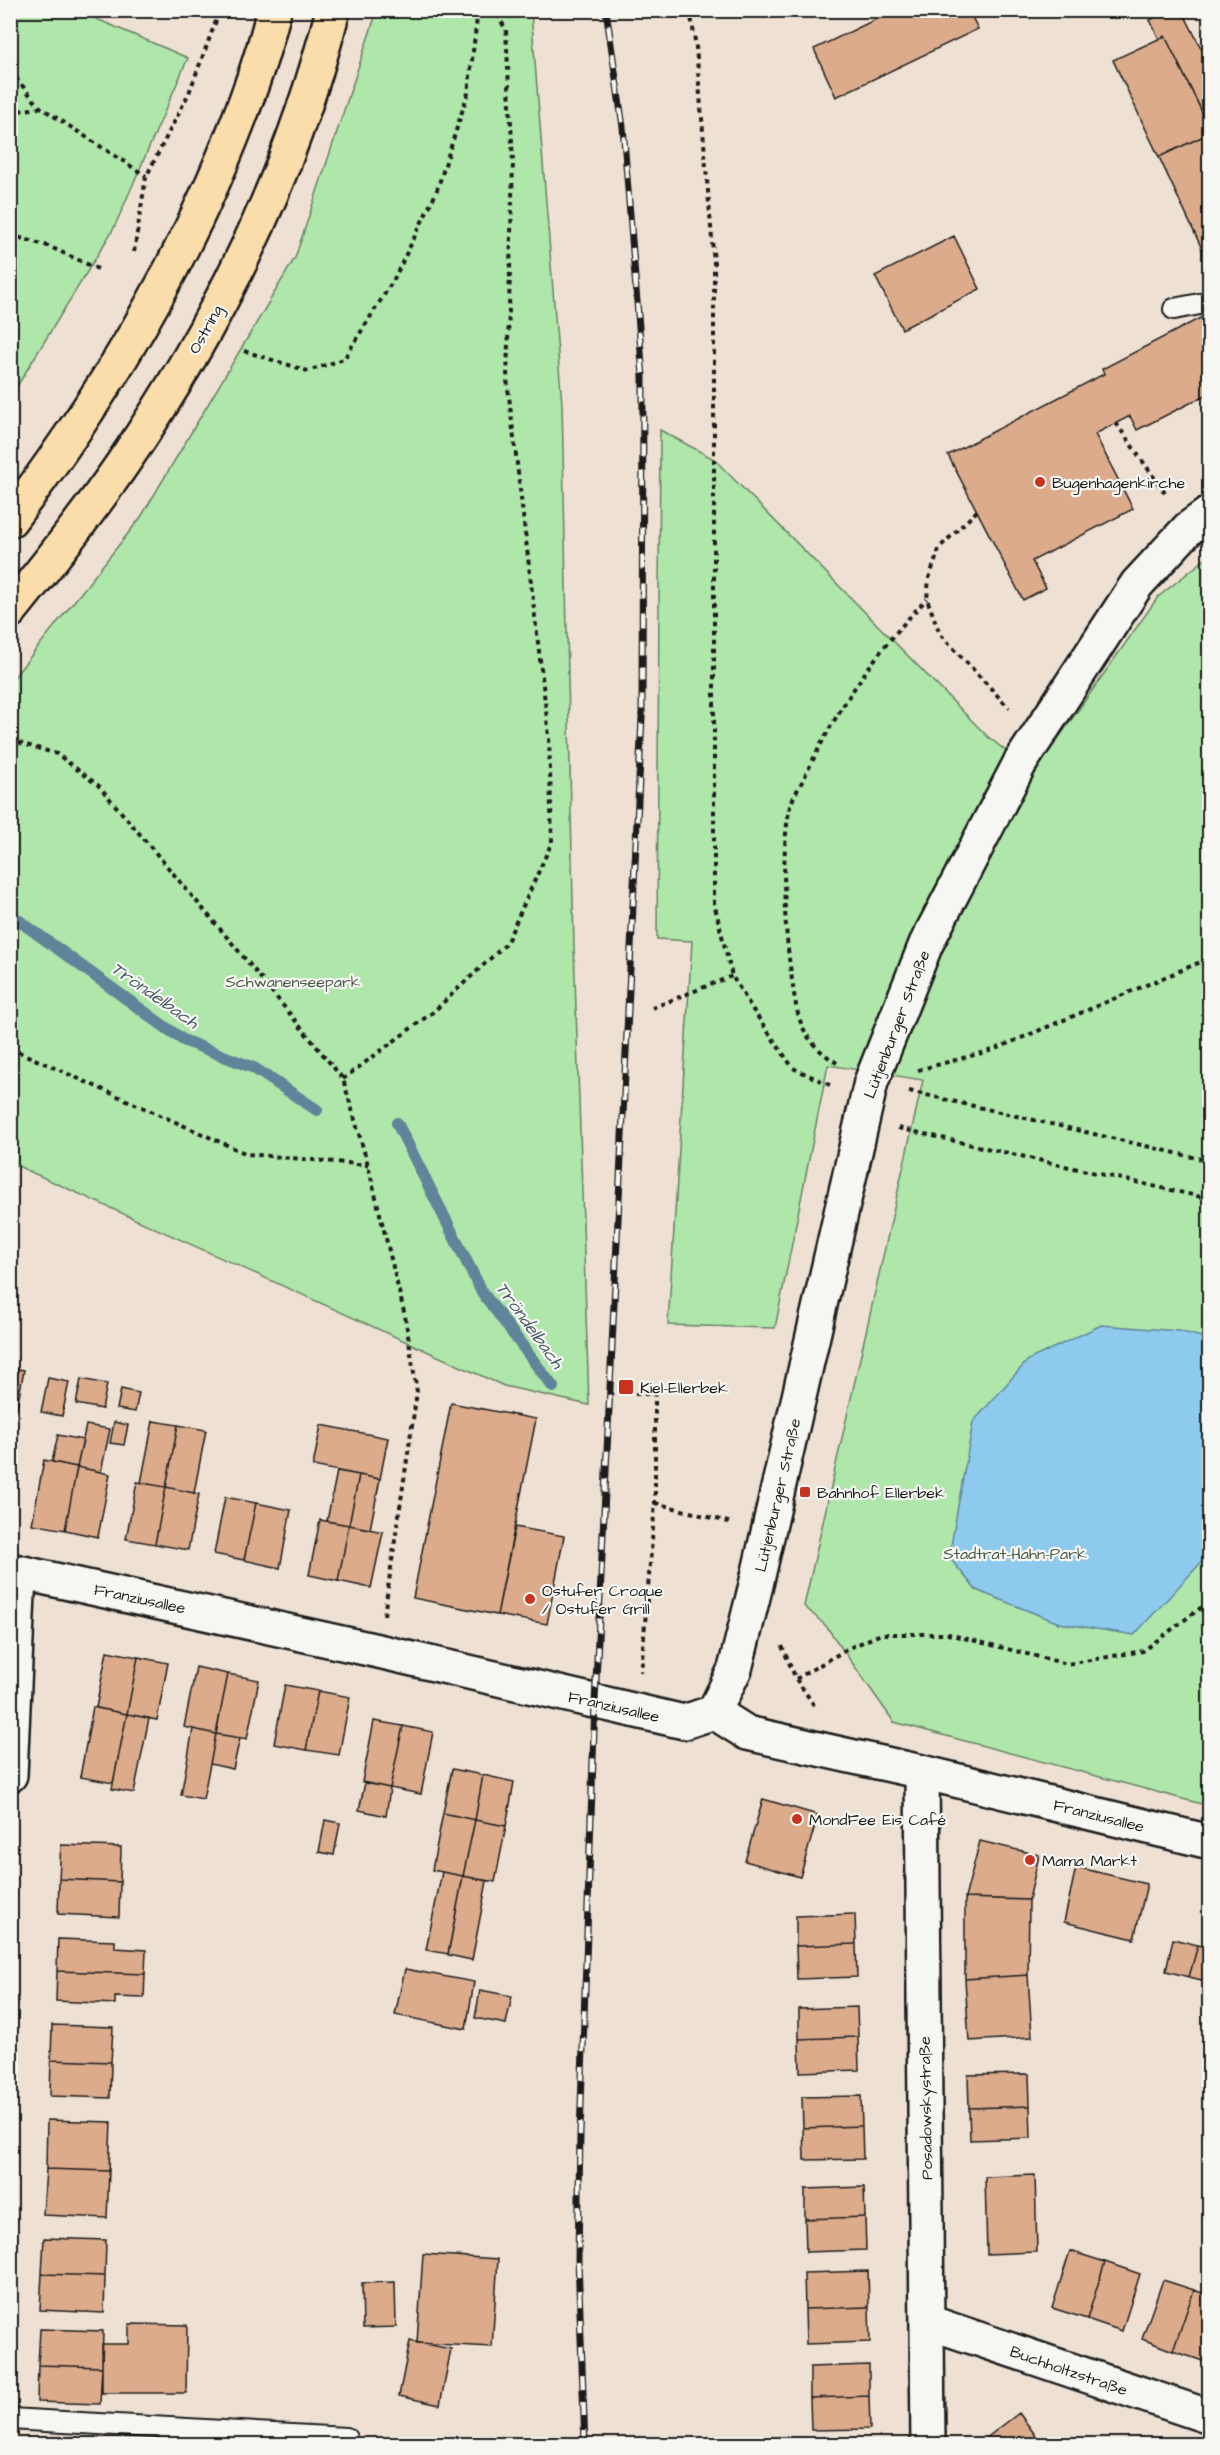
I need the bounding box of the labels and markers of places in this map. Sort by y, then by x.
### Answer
place label: Bugenhagenkirche [1052,472,1186,495]
marker: Bugenhagenkirche [1033,475,1047,489]
place label: Kiel-Ellerbek [640,1377,728,1399]
marker: Kiel-Ellerbek [617,1378,635,1396]
place label: Bahnhof Ellerbek [817,1482,945,1504]
marker: Bahnhof Ellerbek [798,1485,812,1499]
place label: Ostufer Croque / Ostufer Grill [542,1580,663,1620]
marker: Ostufer Croque / Ostufer Grill [523,1592,537,1606]
place label: MondFee Eis Café [809,1809,947,1831]
marker: MondFee Eis Café [790,1812,804,1826]
place label: Mama Markt [1042,1850,1137,1872]
marker: Mama Markt [1023,1853,1037,1867]

